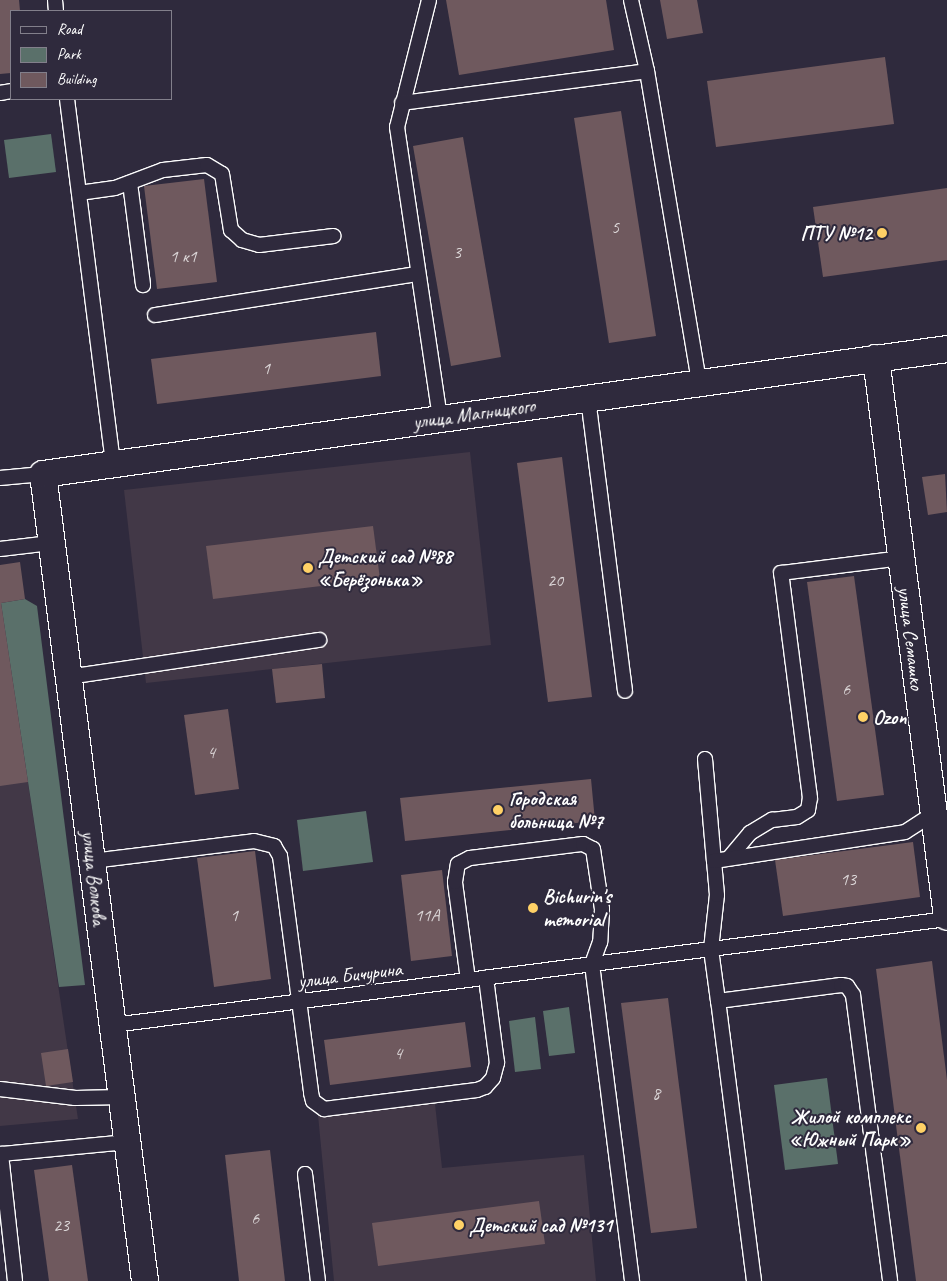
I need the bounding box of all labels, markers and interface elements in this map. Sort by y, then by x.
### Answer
legend [10,10,172,100]
text: Road [57,20,82,39]
text: Park [57,45,81,64]
text: Building [57,70,96,89]
house number: 5 [611,216,619,238]
place label: ПТУ №12 [801,221,872,245]
marker: ПТУ №12 [876,227,888,239]
house number: 3 [453,241,461,263]
house number: 1 к1 [169,245,197,267]
house number: 1 [262,357,270,379]
street label: улица Магницкого [411,393,537,435]
place label: Детский сад №88 «Берёзонька» [318,544,452,591]
marker: Детский сад №88 «Берёзонька» [302,562,314,574]
house number: 20 [547,569,563,591]
street label: улица Семашко [893,585,929,691]
house number: 6 [842,678,850,700]
place label: Ozon [873,705,906,729]
marker: Ozon [857,711,869,723]
house number: 4 [207,741,215,763]
place label: Городская больница №7 [509,786,603,833]
marker: Городская больница №7 [491,803,505,817]
street label: улица Волкова [76,829,112,927]
house number: 13 [840,868,856,890]
place label: Bichurin's memorial [543,884,611,931]
marker: Bichurin's memorial [527,902,539,914]
house number: 1 [230,904,238,926]
house number: 11А [414,904,440,926]
street label: улица Бичурина [296,957,404,993]
house number: 4 [394,1042,402,1064]
house number: 8 [652,1082,660,1104]
place label: Жилой комплекс «Южный Парк» [789,1104,911,1151]
marker: Жилой комплекс «Южный Парк» [915,1122,927,1134]
house number: 6 [251,1207,259,1229]
place label: Детский сад №131 [469,1213,612,1237]
house number: 23 [53,1214,69,1236]
marker: Детский сад №131 [453,1219,465,1231]

